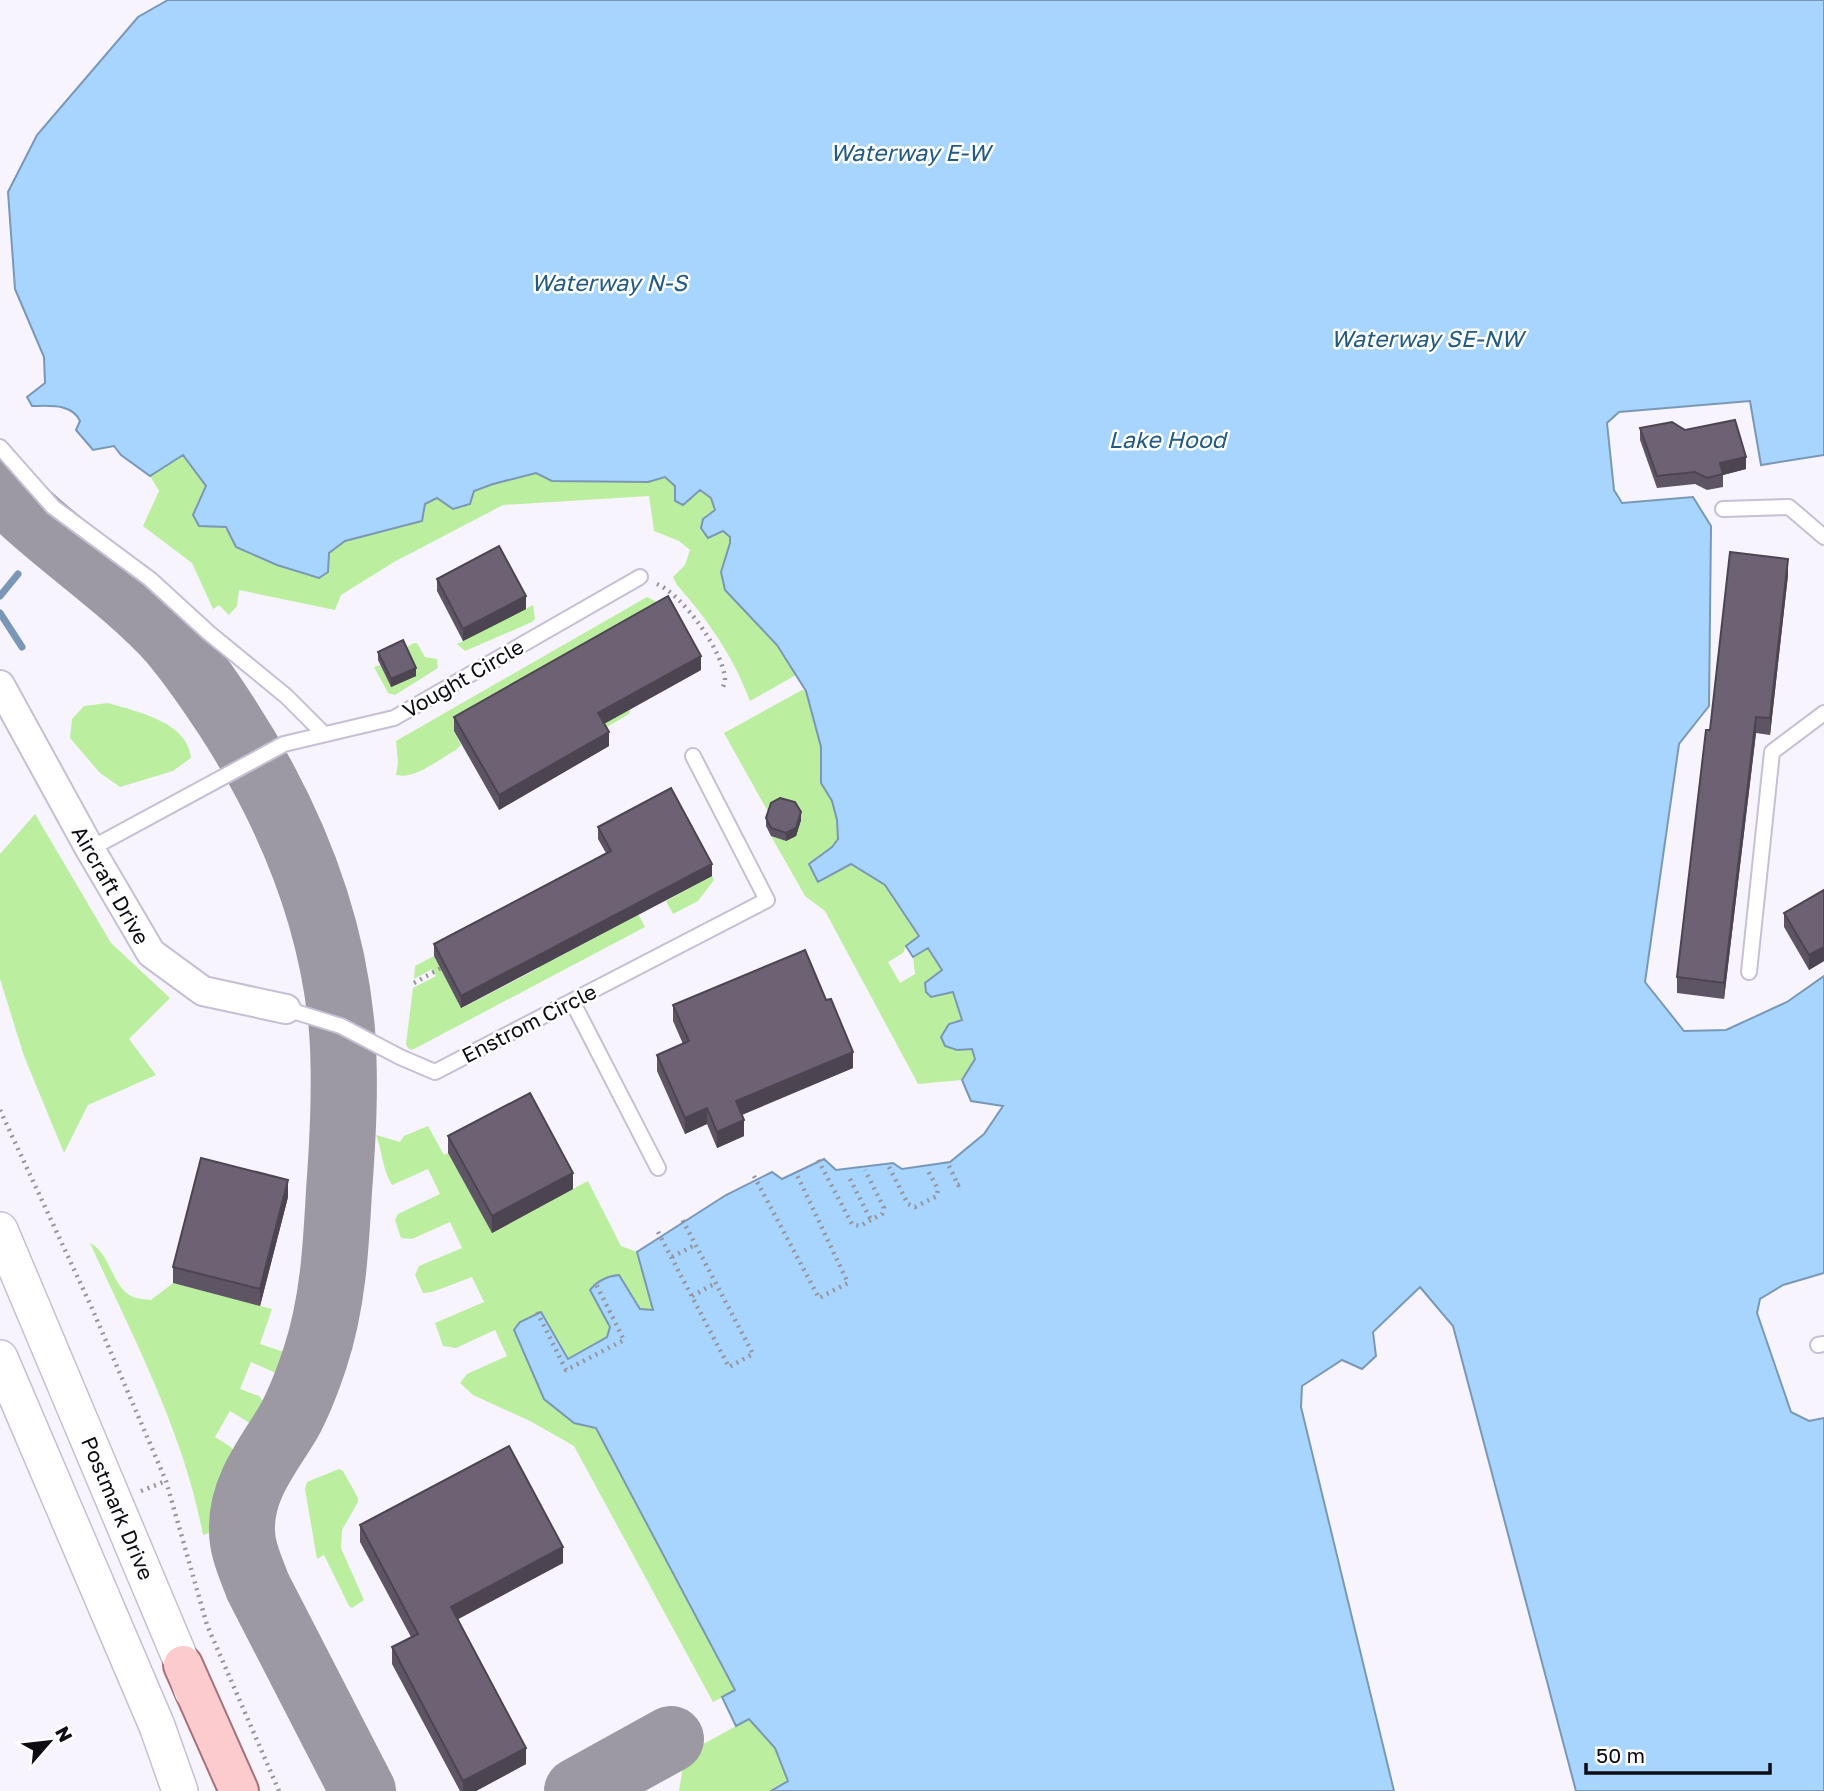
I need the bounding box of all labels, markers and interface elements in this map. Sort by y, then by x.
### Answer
water label: Waterway E-W [830,138,994,166]
water label: Waterway N-S [531,268,688,296]
water label: Waterway SE-NW [1331,324,1527,352]
water label: Lake Hood [1108,425,1228,453]
street label: Vought Circle [398,633,528,723]
street label: Aircraft Drive [67,821,155,949]
street label: Enstrom Circle [457,978,601,1068]
street label: Postmark Drive [76,1432,160,1584]
north arrow [14,1707,84,1777]
text: N [51,1722,78,1746]
scale bar [1586,1732,1770,1776]
text: 50 m [1596,1742,1645,1768]

